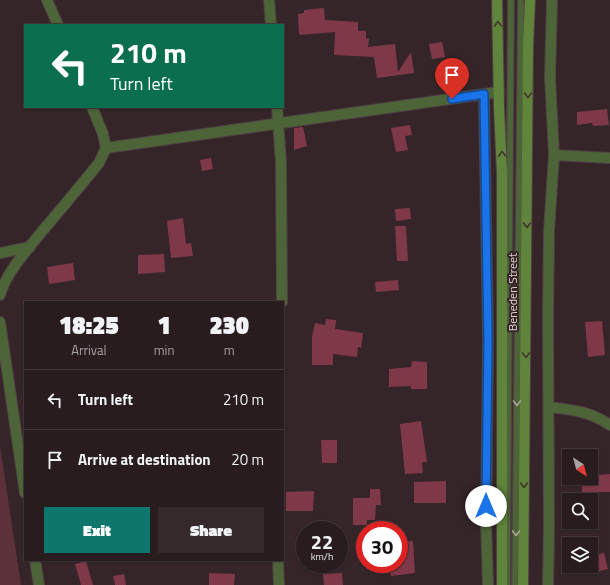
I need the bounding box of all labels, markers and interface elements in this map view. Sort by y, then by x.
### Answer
one-way arrow [494,21,502,27]
text: 210 m [110,31,187,74]
icon: left [44,40,96,92]
pin [435,58,469,99]
icon: arrive [441,64,463,86]
text: Turn left [110,70,173,97]
one-way arrow [524,92,532,98]
one-way arrow [497,151,506,157]
one-way arrow [523,222,531,228]
street label: Beneden Street [503,252,522,331]
text: 18:25 [59,307,119,343]
text: 1 [157,307,171,343]
text: 230 [209,307,249,343]
text: Arrival [71,340,106,360]
text: min [154,340,174,360]
text: m [224,340,235,360]
one-way arrow [522,352,530,358]
text: Turn left [78,388,133,411]
text: 210 m [223,388,264,411]
icon: left [44,389,66,411]
one-way arrow [513,400,521,406]
text: Arrive at destination [78,448,211,471]
text: 20 m [231,448,264,471]
icon: arrive [44,449,66,471]
north arrow [562,449,598,485]
map controls [562,449,598,573]
one-way arrow [520,482,528,488]
position arrow [465,485,507,527]
button: search [562,493,598,529]
button: Exit [44,507,150,553]
button: Share [158,507,264,553]
speed limit sign: 30 [356,521,408,573]
text: 22 [311,526,333,557]
one-way arrow [512,530,520,536]
button: layers [562,537,598,573]
text: km/h [311,549,333,564]

